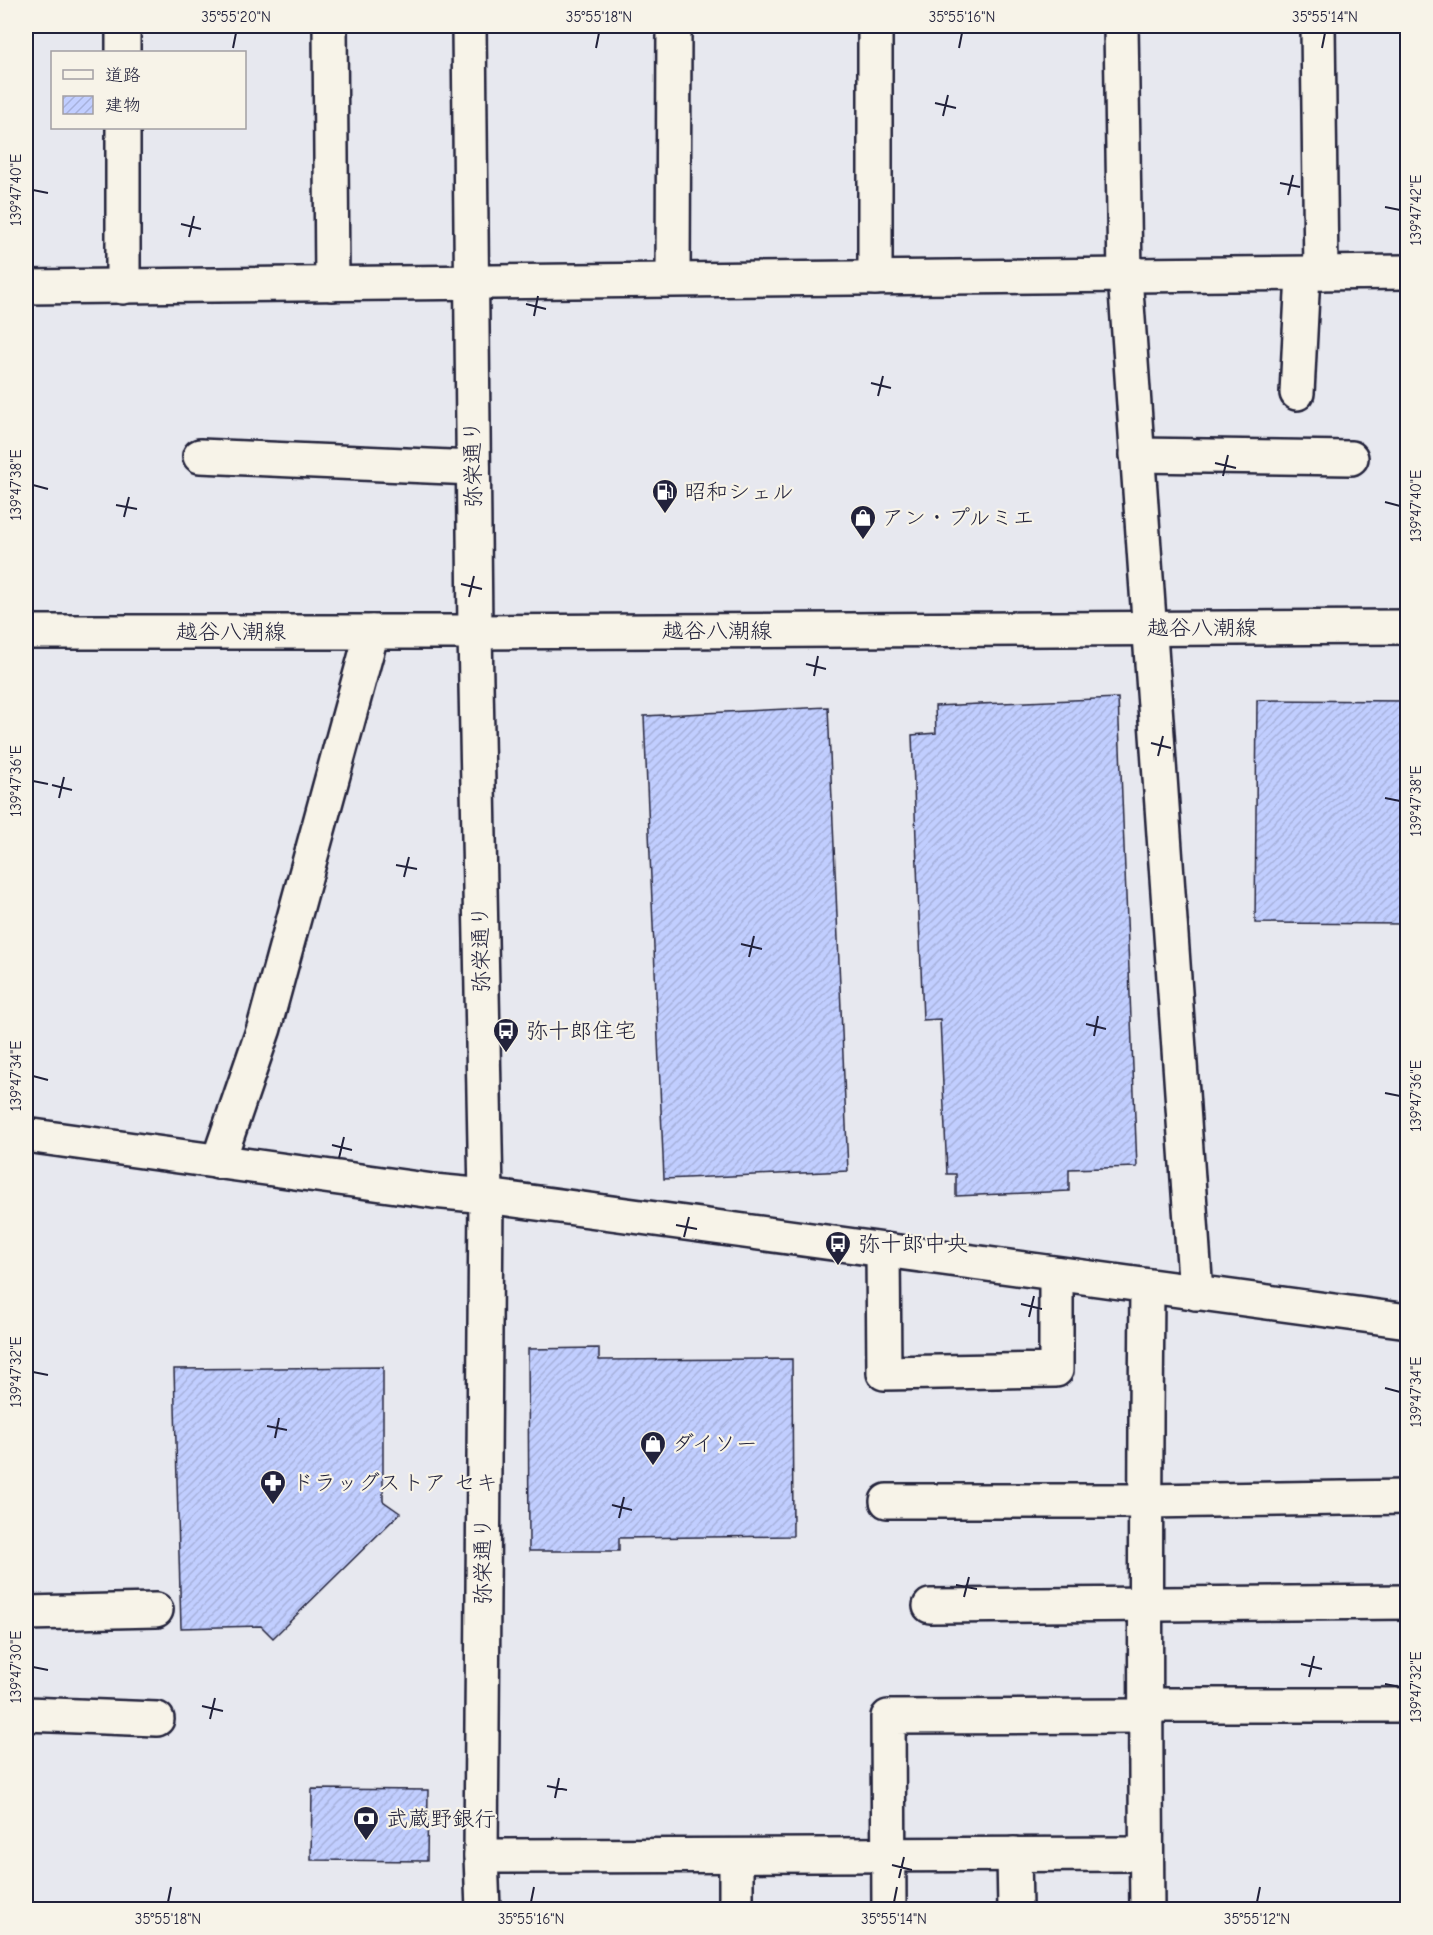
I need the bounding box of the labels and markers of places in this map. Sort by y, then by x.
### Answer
fuel station icon: 昭和シェル [650,477,680,515]
place label: 昭和シェル [684,479,794,505]
shop icon: アン・プルミエ [848,503,878,541]
place label: アン・プルミエ [882,505,1035,531]
bus stop icon: 弥十郎住宅 [491,1016,521,1054]
place label: 弥十郎住宅 [526,1018,636,1044]
bus stop icon: 弥十郎中央 [823,1229,853,1267]
place label: 弥十郎中央 [858,1231,968,1257]
shop icon: ダイソー [638,1429,668,1467]
place label: ダイソー [672,1431,758,1457]
pharmacy icon: ドラッグストア セキ [258,1468,288,1506]
place label: ドラッグストア セキ [292,1470,498,1496]
bank icon: 武蔵野銀行 [351,1804,381,1842]
place label: 武蔵野銀行 [386,1806,496,1832]

